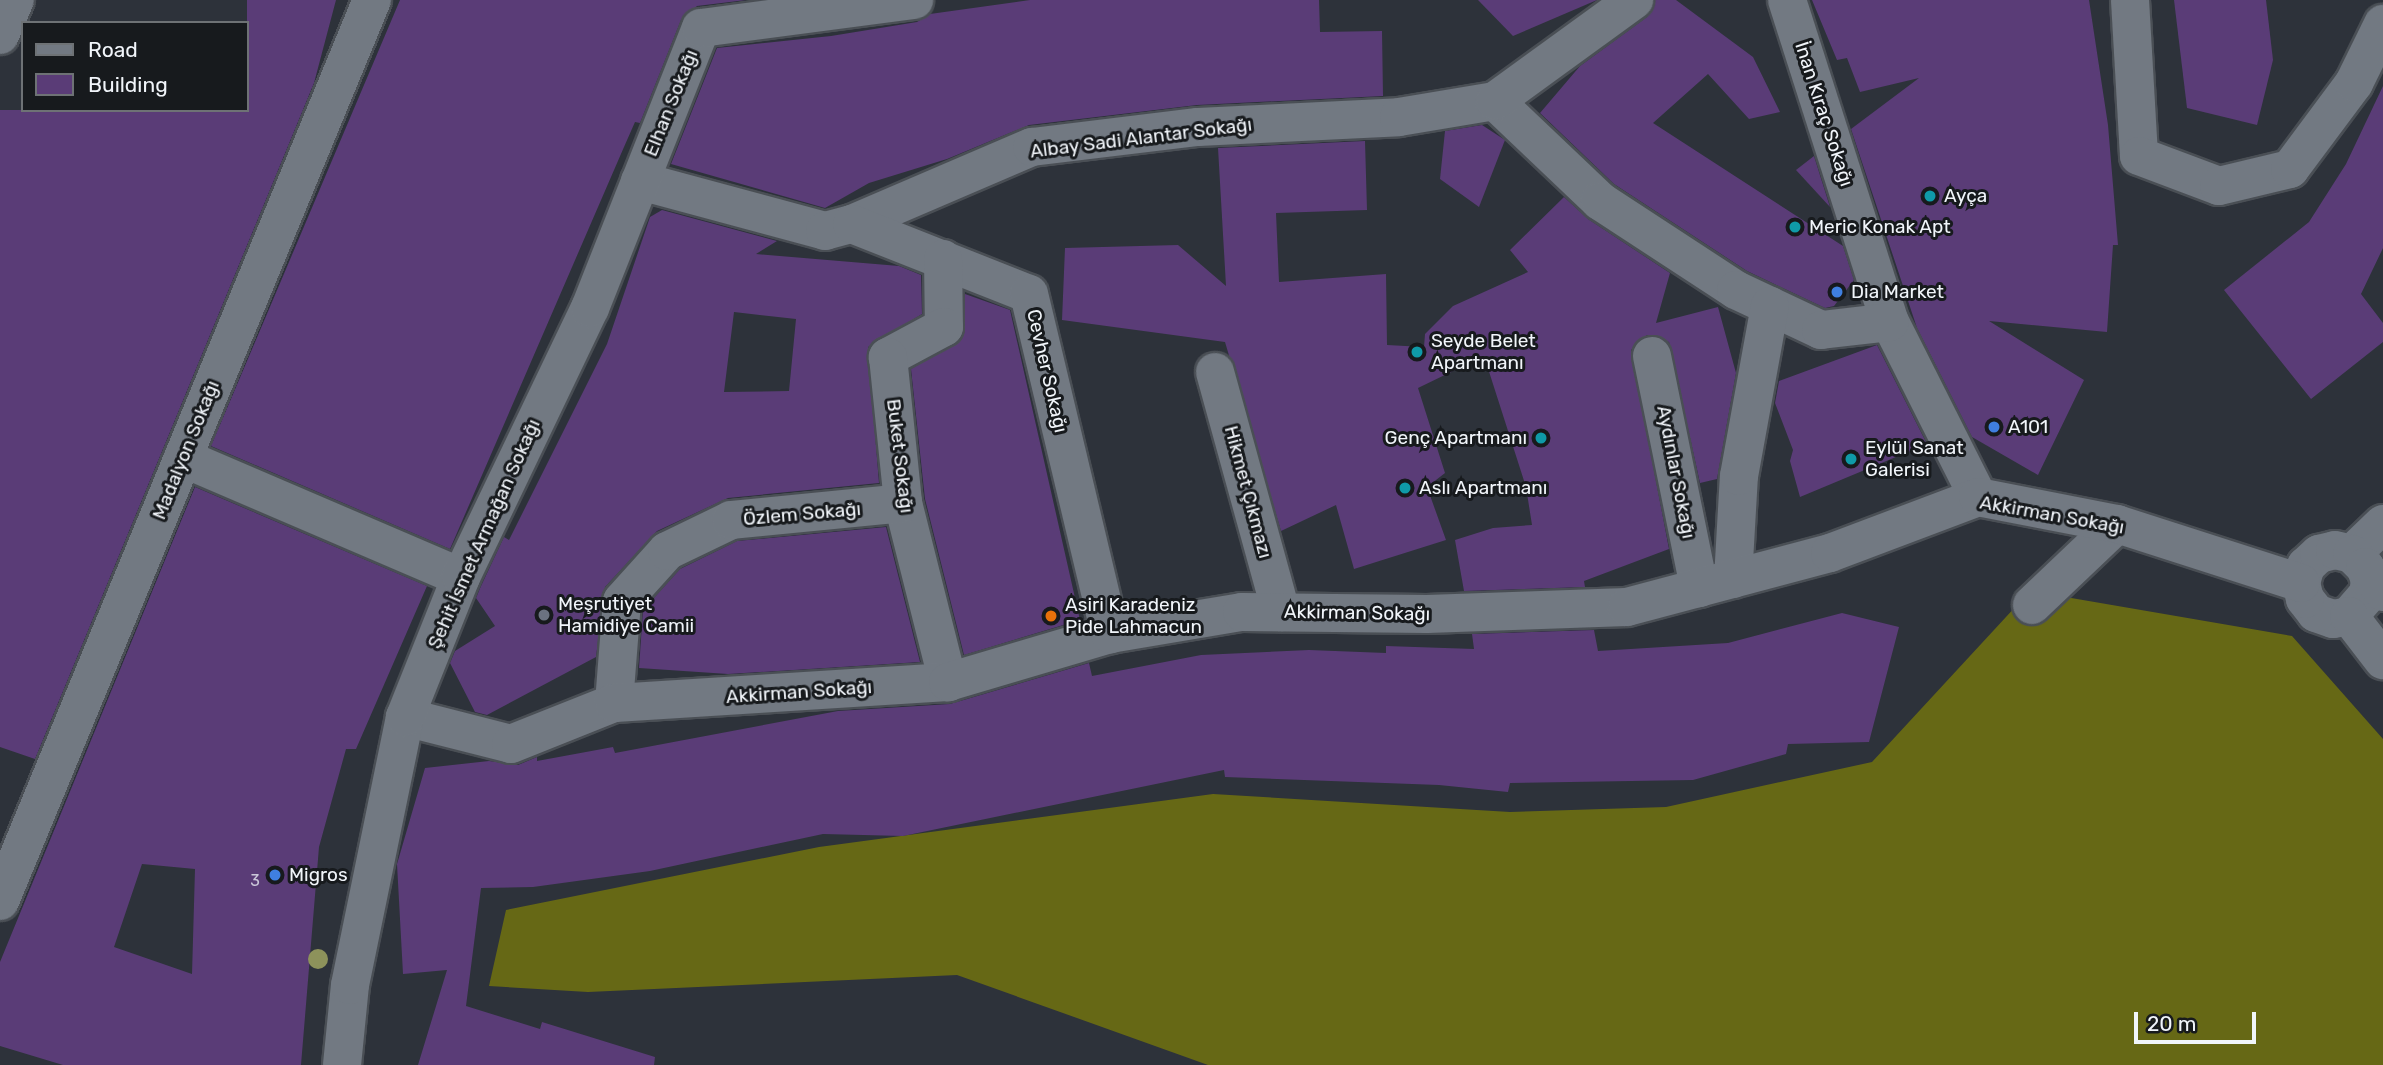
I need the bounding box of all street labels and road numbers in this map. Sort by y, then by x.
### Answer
street label: İnan Kıraç Sokağı [1790,39,1858,189]
street label: Elhan Sokağı [639,46,703,160]
street label: Albay Sadi Alantar Sokağı [1028,113,1254,163]
street label: Cevher Sokağı [1022,307,1072,435]
street label: Madalyon Sokağı [148,377,224,523]
street label: Buket Sokağı [882,398,918,514]
street label: Aydınlar Sokağı [1652,403,1700,541]
street label: Şehit İsmet Armağan Sokağı [423,416,545,652]
street label: Hikmet Çıkmazı [1219,423,1277,561]
street label: Akkirman Sokağı [1978,491,2126,539]
street label: Özlem Sokağı [742,497,862,531]
street label: Akkirman Sokağı [1284,600,1430,626]
street label: Akkirman Sokağı [725,676,873,708]

